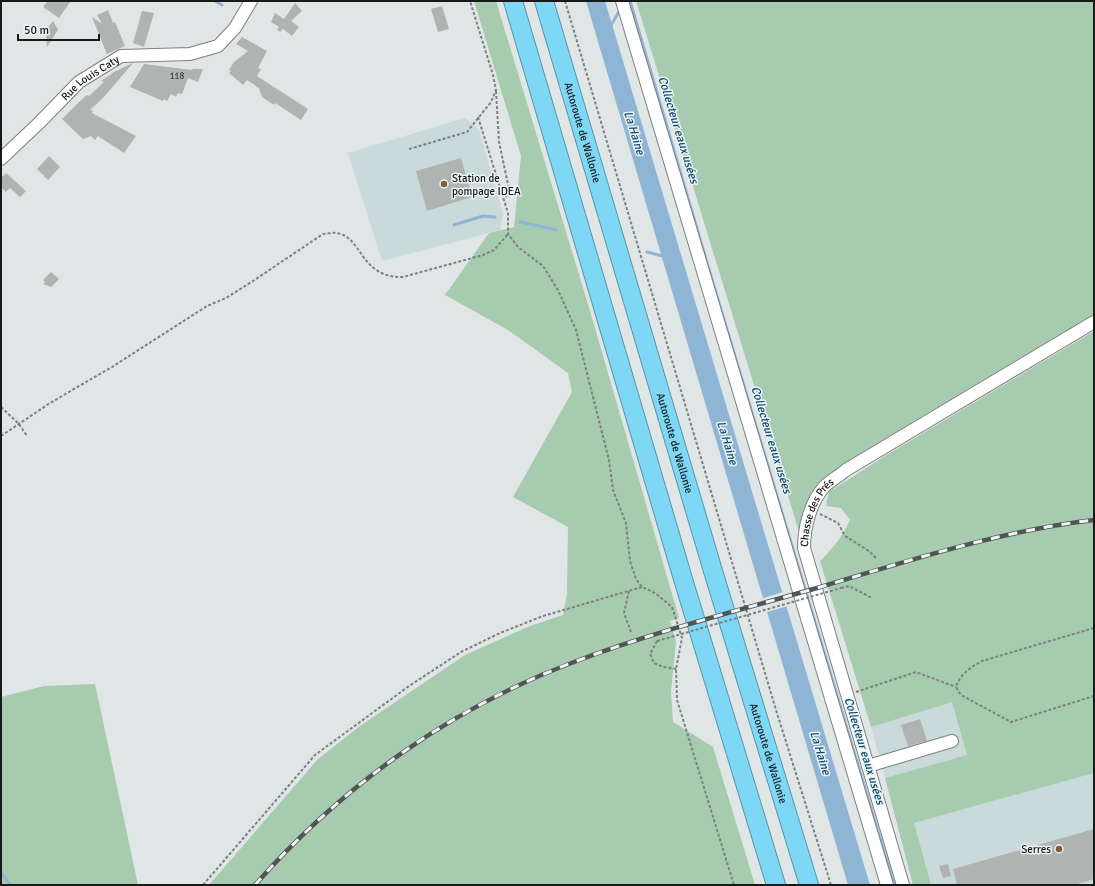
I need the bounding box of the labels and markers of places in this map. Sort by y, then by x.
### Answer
place label: Station de pompage IDEA [452,172,521,198]
marker: Station de pompage IDEA [439,179,449,189]
place label: Serres [1021,843,1051,856]
marker: Serres [1054,844,1064,854]

